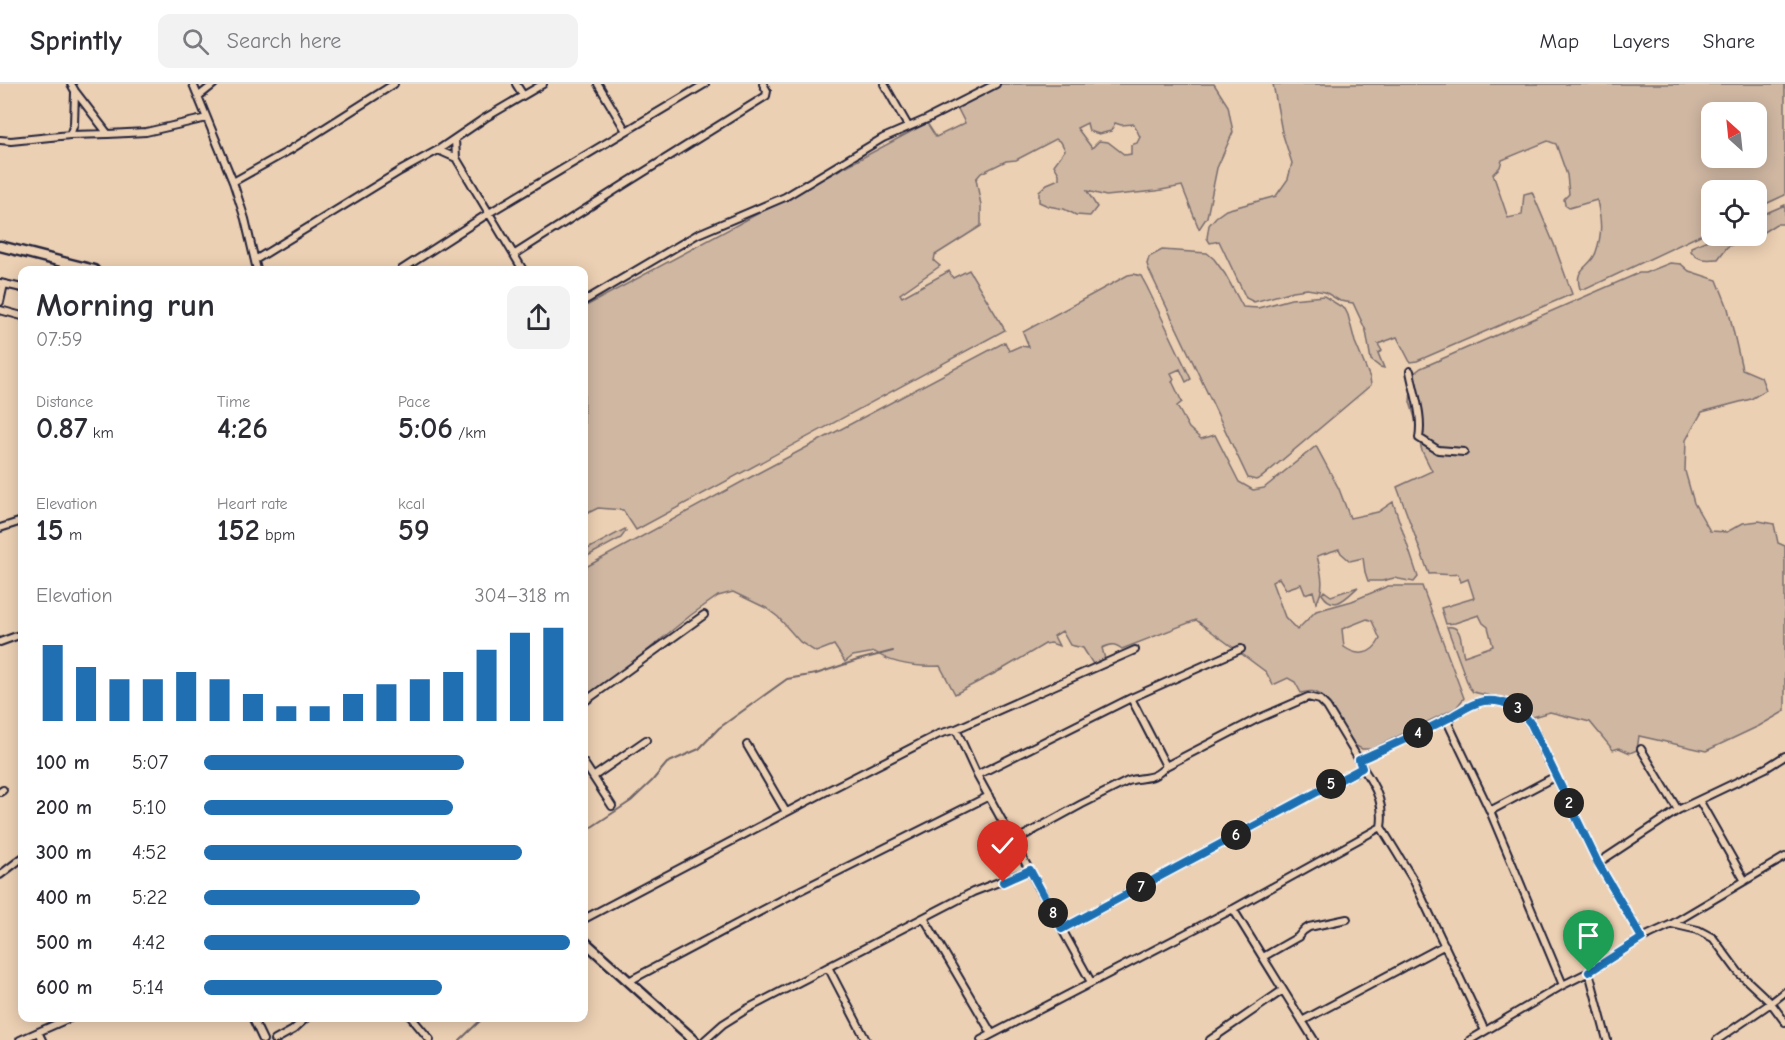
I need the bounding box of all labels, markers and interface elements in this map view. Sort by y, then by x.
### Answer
search box [158,14,578,68]
text: Sprintly [30,25,122,57]
icon: search [179,25,212,58]
text: Search here [227,28,341,54]
text: Map [1540,29,1579,53]
text: Layers [1612,29,1670,53]
text: Share [1703,29,1755,53]
north arrow [1701,102,1767,168]
map controls [1701,102,1767,246]
button: locate [1701,180,1767,246]
text: Morning run [36,286,215,324]
button: share [507,286,570,349]
text: 07:59 [36,328,83,351]
text: Distance [36,393,93,411]
text: Time [217,393,250,411]
text: Pace [398,393,430,411]
text: 0.87 [36,411,87,446]
text: 4:26 [217,411,268,446]
text: 5:06 [398,411,453,446]
text: km [87,424,114,442]
text: /km [453,424,486,442]
text: Elevation [36,495,97,513]
text: Heart rate [217,495,288,513]
text: kcal [398,495,425,513]
text: 15 [36,513,64,548]
text: 152 [217,513,260,548]
text: 59 [398,513,430,548]
text: m [64,526,82,544]
text: bpm [260,526,295,544]
text: Elevation [36,584,113,607]
text: 304–318 m [474,584,570,607]
pin: 3 [1503,693,1533,723]
text: 3 [1514,699,1522,717]
pin: 4 [1403,718,1433,748]
text: 4 [1414,724,1422,742]
text: 100 m [36,751,90,774]
text: 5:07 [132,751,168,774]
pin: 5 [1316,769,1346,799]
text: 5 [1327,775,1335,793]
pin: 2 [1554,788,1584,818]
text: 2 [1565,794,1573,812]
text: 200 m [36,796,92,819]
text: 5:10 [132,796,167,819]
pin [977,820,1028,882]
pin: 6 [1221,820,1251,850]
text: 6 [1232,826,1240,844]
icon: check [986,829,1019,862]
text: 300 m [36,841,92,864]
text: 4:52 [132,841,167,864]
pin: 7 [1126,872,1156,902]
text: 7 [1137,878,1145,896]
text: 400 m [36,886,91,909]
text: 5:22 [132,886,167,909]
pin: 8 [1038,898,1068,928]
text: 8 [1049,904,1057,922]
pin [1563,910,1614,972]
icon: arrive [1572,919,1605,952]
text: 500 m [36,931,93,954]
text: 4:42 [132,931,165,954]
text: 600 m [36,976,92,999]
text: 5:14 [132,976,164,999]

